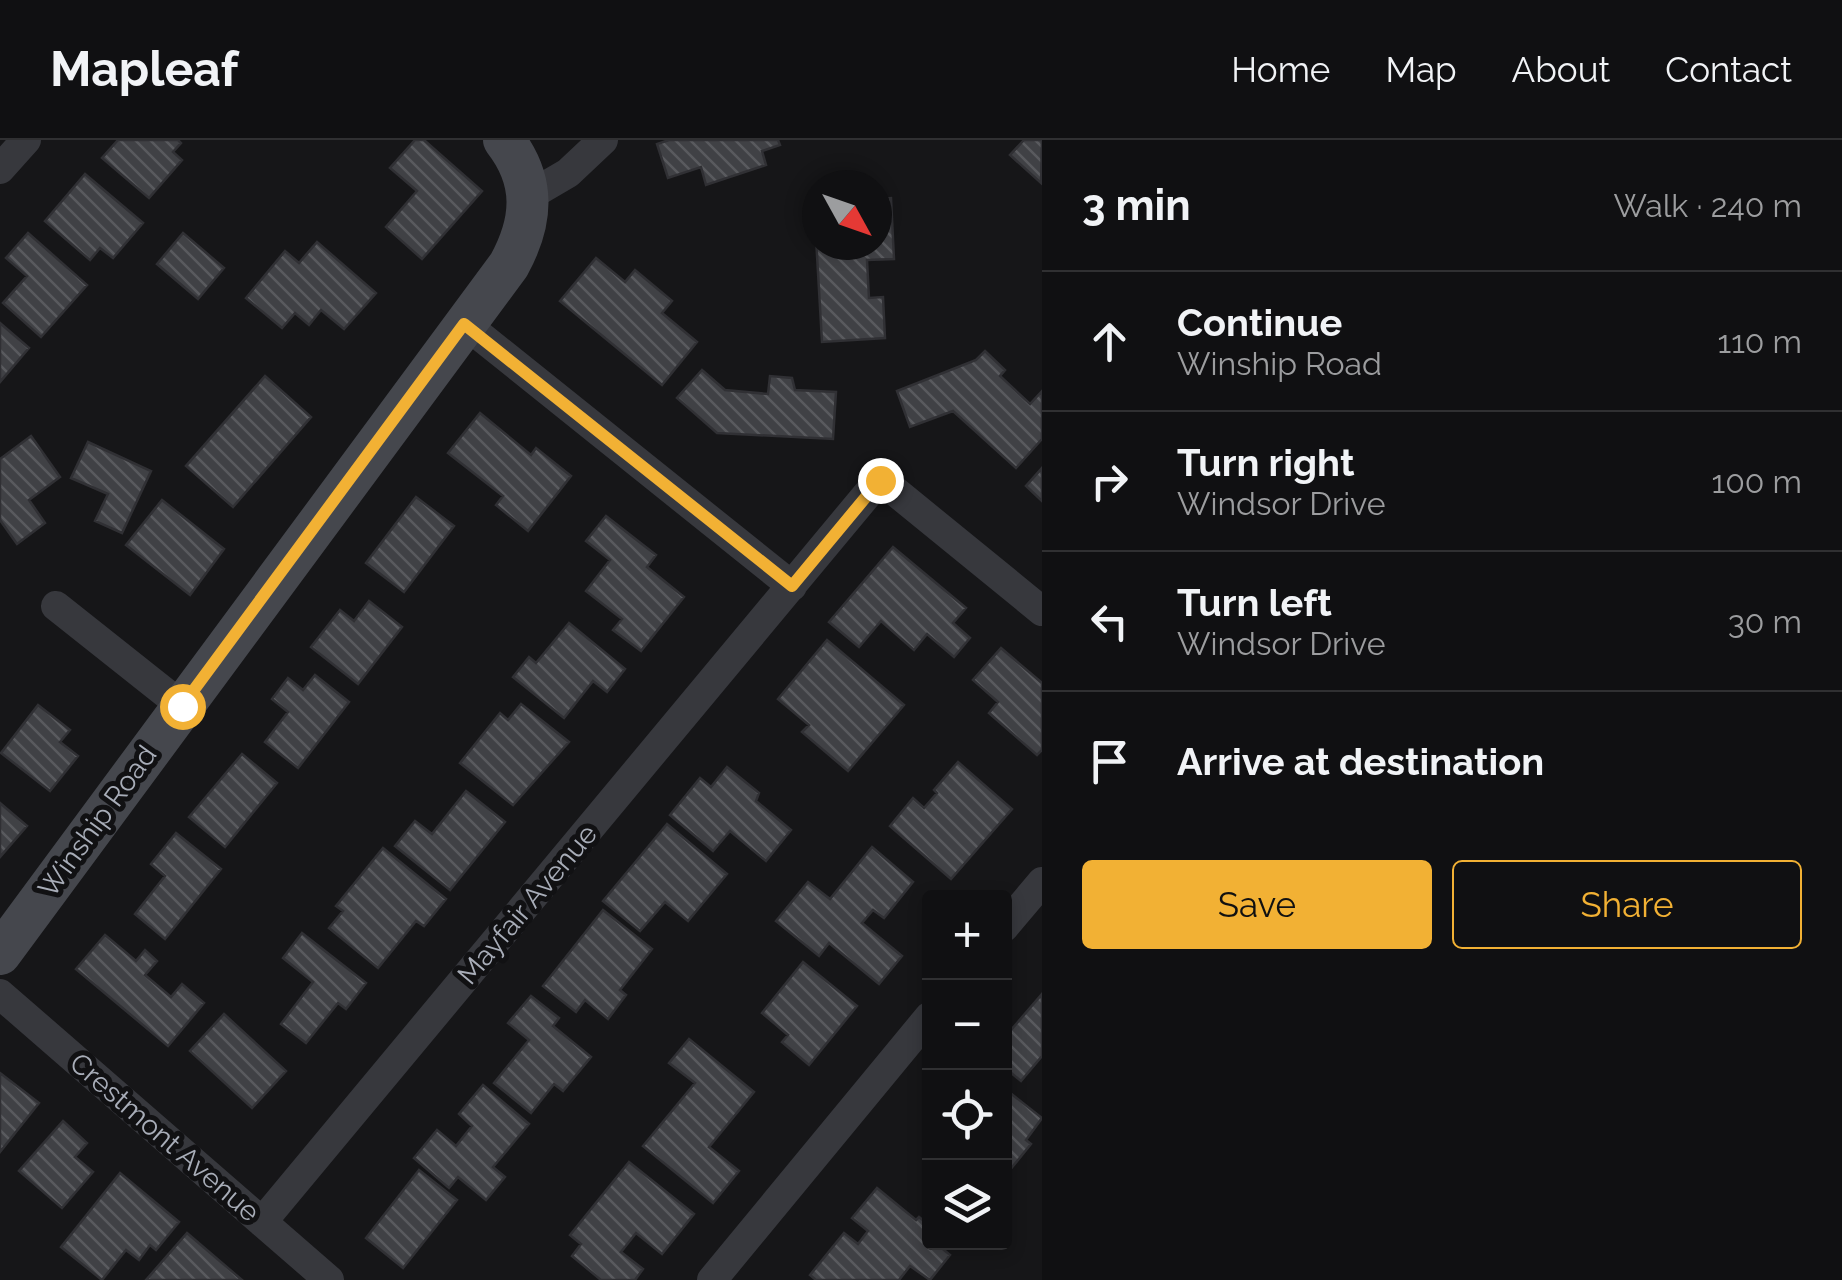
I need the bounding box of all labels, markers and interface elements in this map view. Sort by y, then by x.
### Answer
text: Mapleaf [50,41,238,97]
text: Home [1231,49,1330,90]
text: Map [1385,49,1457,90]
text: About [1512,49,1610,90]
text: Contact [1665,49,1792,90]
north arrow [802,170,892,260]
text: 3 min [1082,181,1191,230]
text: Walk · 240 m [1613,187,1802,224]
text: Continue [1177,300,1342,345]
icon: ahead [1082,314,1137,369]
text: 110 m [1717,323,1802,360]
text: Winship Road [1177,345,1382,382]
text: Turn right [1177,440,1354,485]
icon: right [1082,454,1137,509]
route end [858,458,904,504]
text: 100 m [1712,463,1802,500]
text: Windsor Drive [1177,485,1386,522]
text: Turn left [1177,580,1332,625]
icon: left [1082,594,1137,649]
text: 30 m [1728,603,1802,640]
text: Windsor Drive [1177,625,1386,662]
route start [160,684,206,730]
icon: arrive [1082,734,1137,789]
street label: Winship Road [31,739,163,904]
text: Arrive at destination [1177,739,1544,784]
street label: Mayfair Avenue [451,818,604,991]
button: Save [1082,860,1432,949]
button: Share [1452,860,1802,949]
map controls [922,890,1012,1250]
button: + [922,890,1012,980]
button: − [922,980,1012,1070]
street label: Crestmont Avenue [63,1046,266,1229]
button: locate [922,1070,1012,1160]
button: layers [922,1160,1012,1250]

